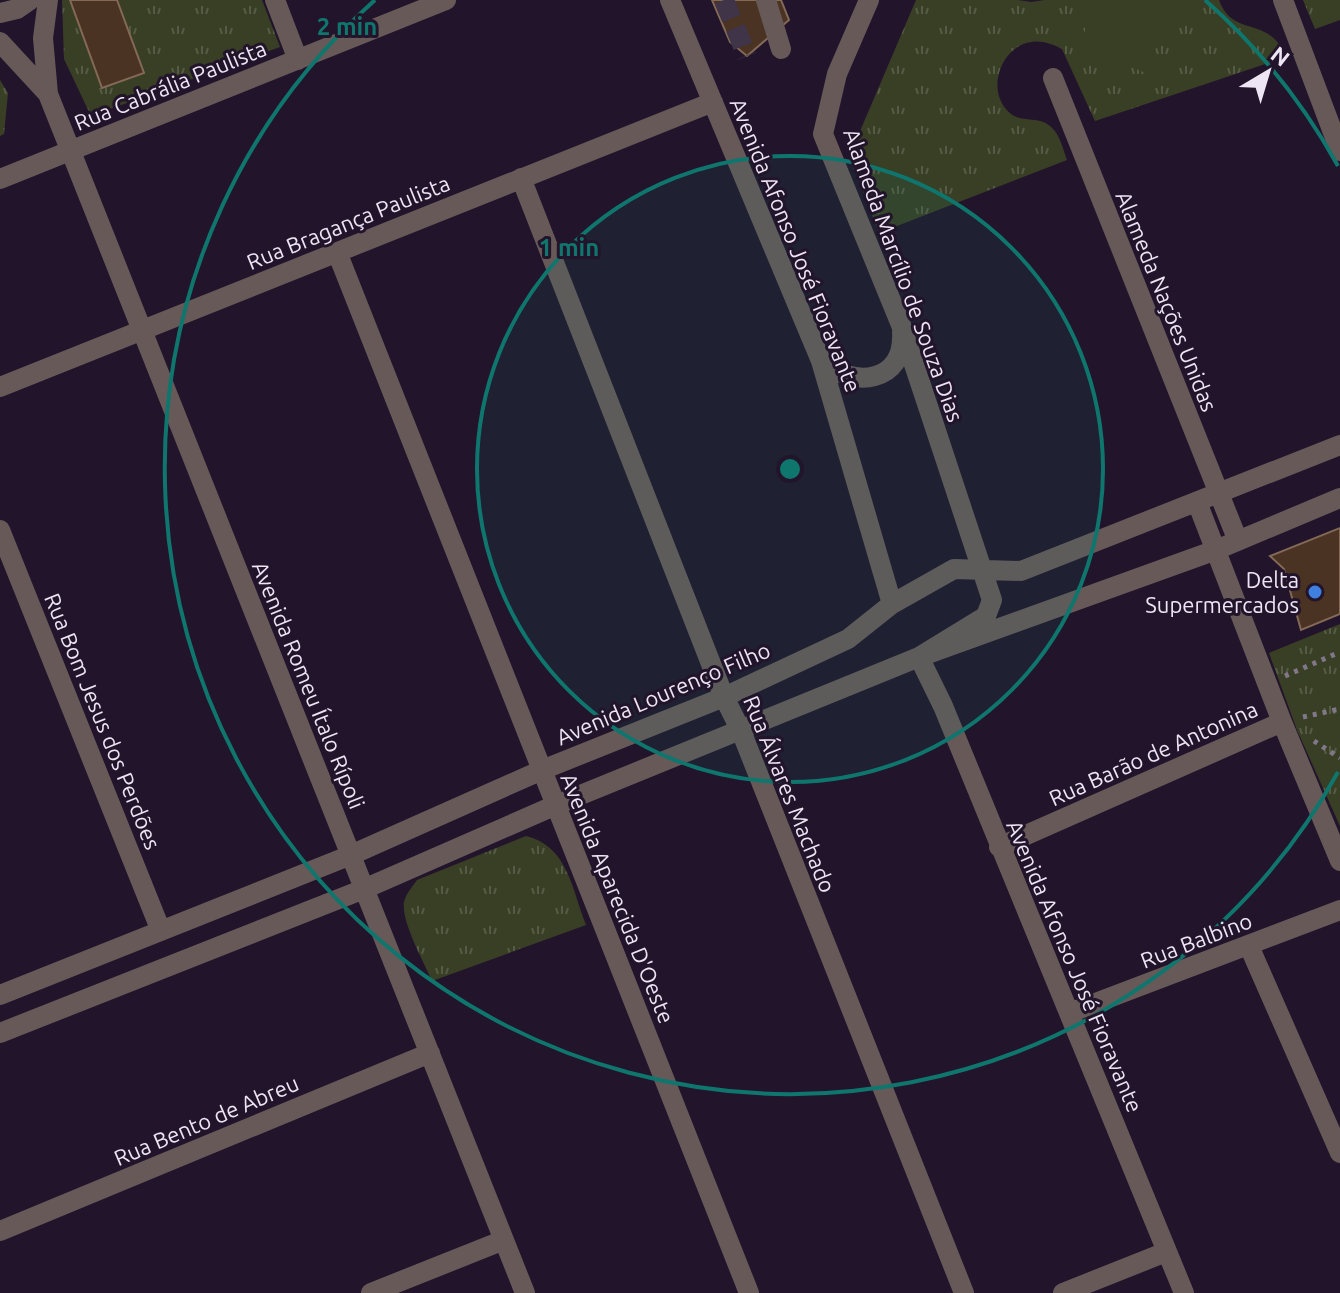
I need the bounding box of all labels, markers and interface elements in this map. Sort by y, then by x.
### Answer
text: 2 min [317,13,377,40]
north arrow [1228,32,1308,112]
street label: Rua Cabrália Paulista [70,35,270,135]
text: N [1266,41,1295,71]
street label: Avenida Afonso José Fioravante [725,94,867,396]
street label: Alameda Marcílio de Souza Dias [839,125,969,425]
street label: Rua Bragança Paulista [243,170,453,274]
street label: Alameda Nações Unidas [1111,187,1223,415]
text: 1 min [539,234,599,261]
centre of rings [776,455,804,483]
street label: Avenida Romeu Ítalo Rípoli [248,557,371,812]
place label: Delta Supermercados [1145,567,1299,617]
marker: Delta Supermercados [1306,583,1324,601]
street label: Rua Bom Jesus dos Perdões [40,589,166,853]
street label: Avenida Lourenço Filho [552,637,774,749]
street label: Rua Álvares Machado [739,692,842,896]
street label: Rua Barão de Antonina [1045,696,1261,810]
street label: Avenida Aparecida D'Oeste [556,769,680,1027]
street label: Avenida Afonso José Fioravante [1002,816,1148,1116]
street label: Rua Balbino [1137,907,1255,973]
street label: Rua Bento de Abreu [110,1070,302,1170]

